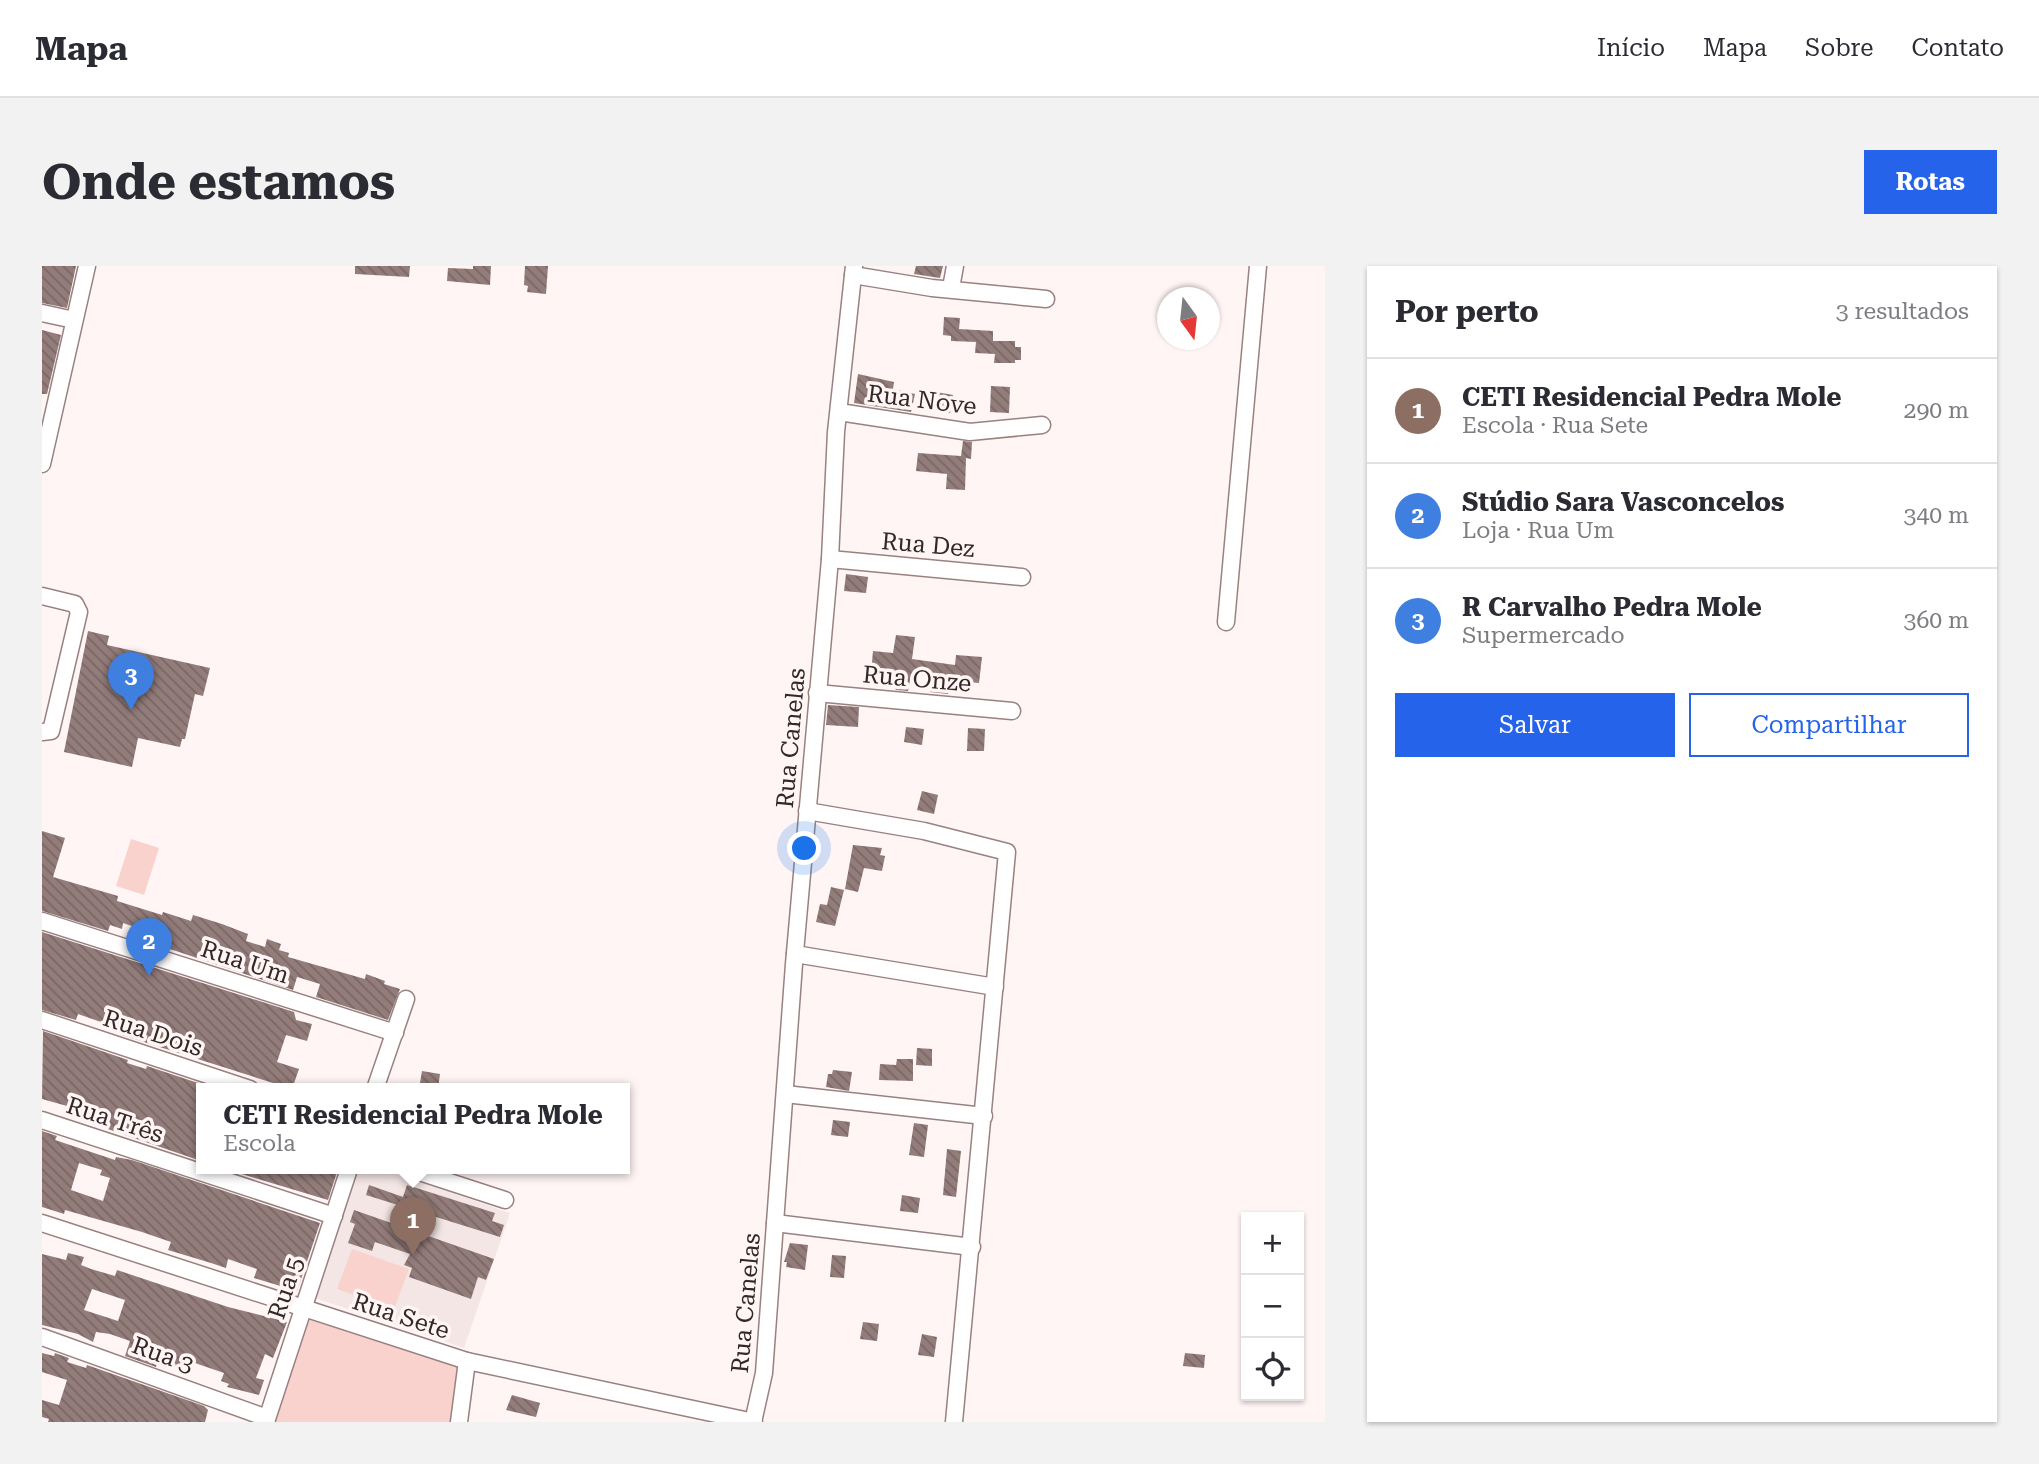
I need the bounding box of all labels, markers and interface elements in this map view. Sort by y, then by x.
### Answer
text: Mapa [35,29,128,68]
text: Início [1597,34,1665,62]
text: Mapa [1703,34,1767,62]
text: Sobre [1805,34,1873,62]
text: Contato [1911,34,2004,62]
button: Rotas [1864,150,1997,214]
text: Onde estamos [42,154,395,211]
north arrow [1157,287,1220,350]
text: Por perto [1395,294,1539,329]
text: 3 resultados [1836,298,1969,325]
street label: Rua Nove [866,379,978,421]
text: CETI Residencial Pedra Mole [1462,382,1841,412]
text: 1 [1412,397,1424,424]
text: 290 m [1904,397,1969,424]
text: Escola · Rua Sete [1462,412,1648,439]
text: Stúdio Sara Vasconcelos [1462,487,1785,517]
text: 2 [1412,502,1424,529]
text: 340 m [1904,502,1969,529]
text: Loja · Rua Um [1462,517,1614,544]
street label: Rua Dez [880,527,976,563]
text: R Carvalho Pedra Mole [1462,592,1762,622]
text: 3 [1412,607,1424,634]
text: 360 m [1904,607,1969,634]
text: Supermercado [1462,622,1625,649]
pin: 3 [108,652,154,710]
street label: Rua Onze [861,660,973,698]
street label: Rua Canelas [771,667,811,809]
button: Salvar [1395,693,1675,757]
button: Compartilhar [1689,693,1969,757]
your location [787,831,821,865]
pin: 2 [126,918,172,976]
street label: Rua Um [197,935,293,989]
street label: Rua Dois [100,1004,206,1062]
popup [196,1083,630,1174]
street label: Rua Três [63,1091,167,1149]
text: CETI Residencial Pedra Mole [223,1100,603,1130]
text: Escola [223,1130,296,1157]
pin: 1 [390,1197,436,1255]
map controls [1241,1212,1304,1401]
button: + [1241,1212,1304,1275]
street label: Rua Canelas [726,1232,766,1374]
street label: Rua 5 [262,1253,310,1323]
button: − [1241,1275,1304,1338]
street label: Rua Sete [349,1287,453,1345]
street label: Rua 3 [128,1331,198,1379]
button: locate [1241,1338,1304,1401]

